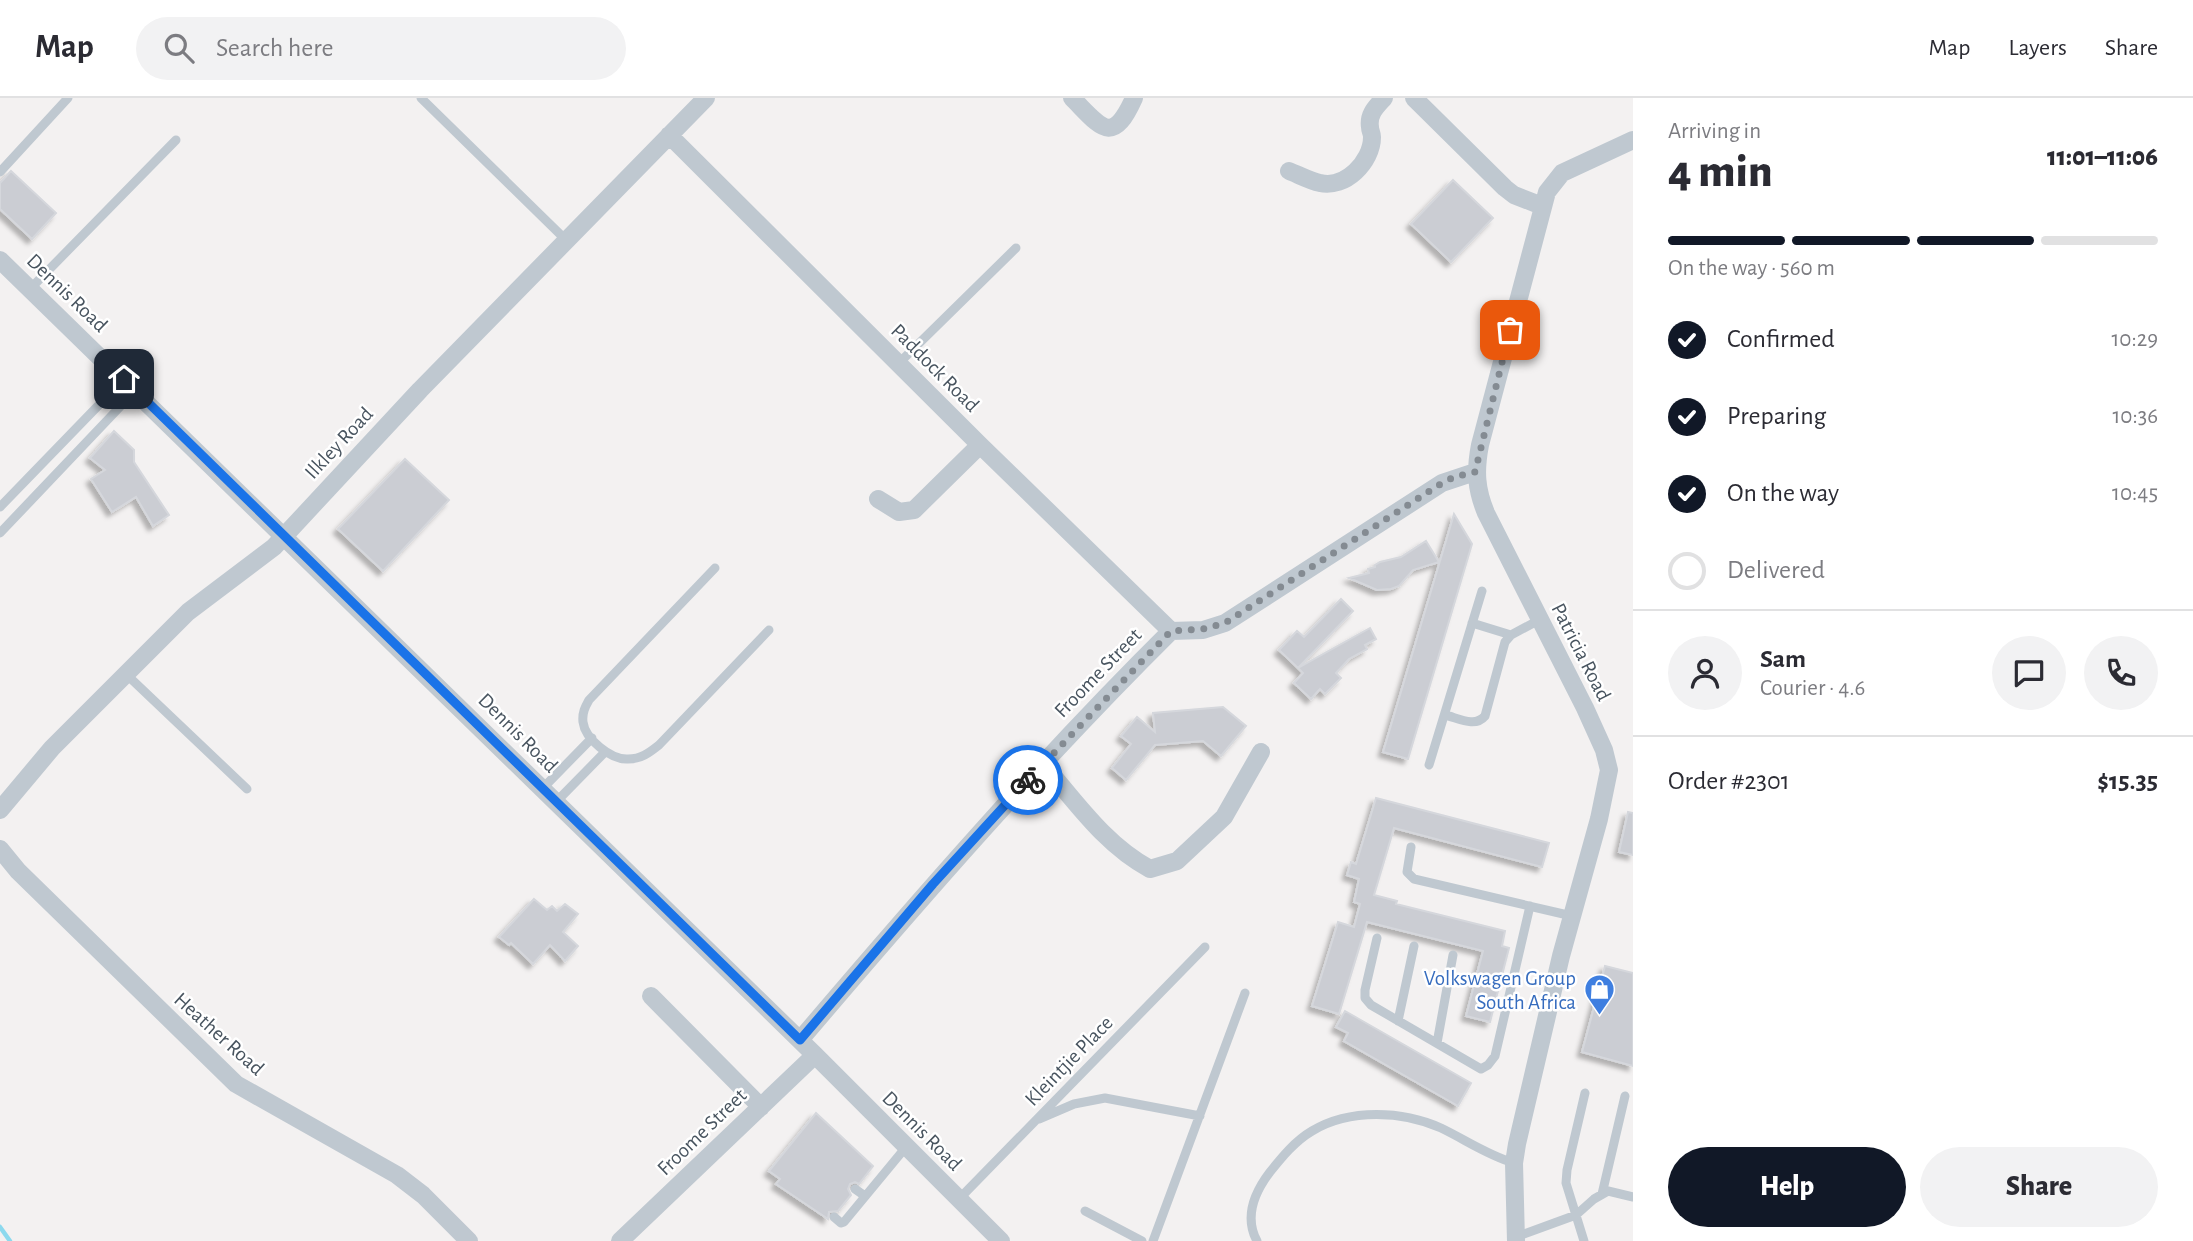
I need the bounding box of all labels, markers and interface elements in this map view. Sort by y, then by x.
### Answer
search box [136,17,626,80]
icon: search [160,29,198,67]
text: Map [35,31,94,64]
text: Search here [216,35,334,61]
text: Map [1928,36,1970,60]
text: Layers [2008,36,2067,60]
text: Share [2105,36,2158,60]
text: Arriving in [1668,120,1761,143]
text: 11:01–11:06 [2047,144,2158,170]
text: 4 min [1668,149,1773,195]
street label: Dennis Road [23,250,111,336]
text: On the way · 560 m [1668,257,1835,280]
pin [1480,300,1540,360]
icon: bag [1491,311,1529,349]
street label: Paddock Road [887,320,983,416]
icon: check [1668,321,1706,359]
text: Confirmed [1727,326,1835,352]
text: 10:29 [2111,328,2158,351]
pin [94,349,154,409]
icon: home [105,360,143,398]
icon: check [1668,398,1706,436]
street label: Ilkley Road [301,403,377,483]
text: Preparing [1727,403,1826,429]
text: 10:36 [2112,405,2158,428]
icon: check [1668,475,1706,513]
text: On the way [1727,480,1839,506]
text: 10:45 [2112,482,2158,505]
text: Delivered [1727,557,1825,583]
street label: Patricia Road [1547,600,1615,704]
street label: Froome Street [1051,624,1146,722]
button: person [1668,636,1742,710]
button: chat [1992,636,2066,710]
button: phone [2084,636,2158,710]
text: Sam [1760,646,1806,672]
text: Courier · 4.6 [1760,677,1865,700]
street label: Dennis Road [474,689,562,777]
courier [993,745,1063,815]
icon: bike [1009,761,1047,799]
text: Order #2301 [1668,768,1790,794]
text: $15.35 [2097,768,2158,794]
place label: Volkswagen Group South Africa [1424,968,1576,1013]
shop icon: Volkswagen Group South Africa [1582,973,1616,1017]
street label: Heather Road [170,989,268,1080]
street label: Kleintjie Place [1021,1012,1117,1110]
street label: Froome Street [653,1084,751,1179]
street label: Dennis Road [878,1087,966,1175]
button: Help [1668,1147,1906,1227]
button: Share [1920,1147,2158,1227]

